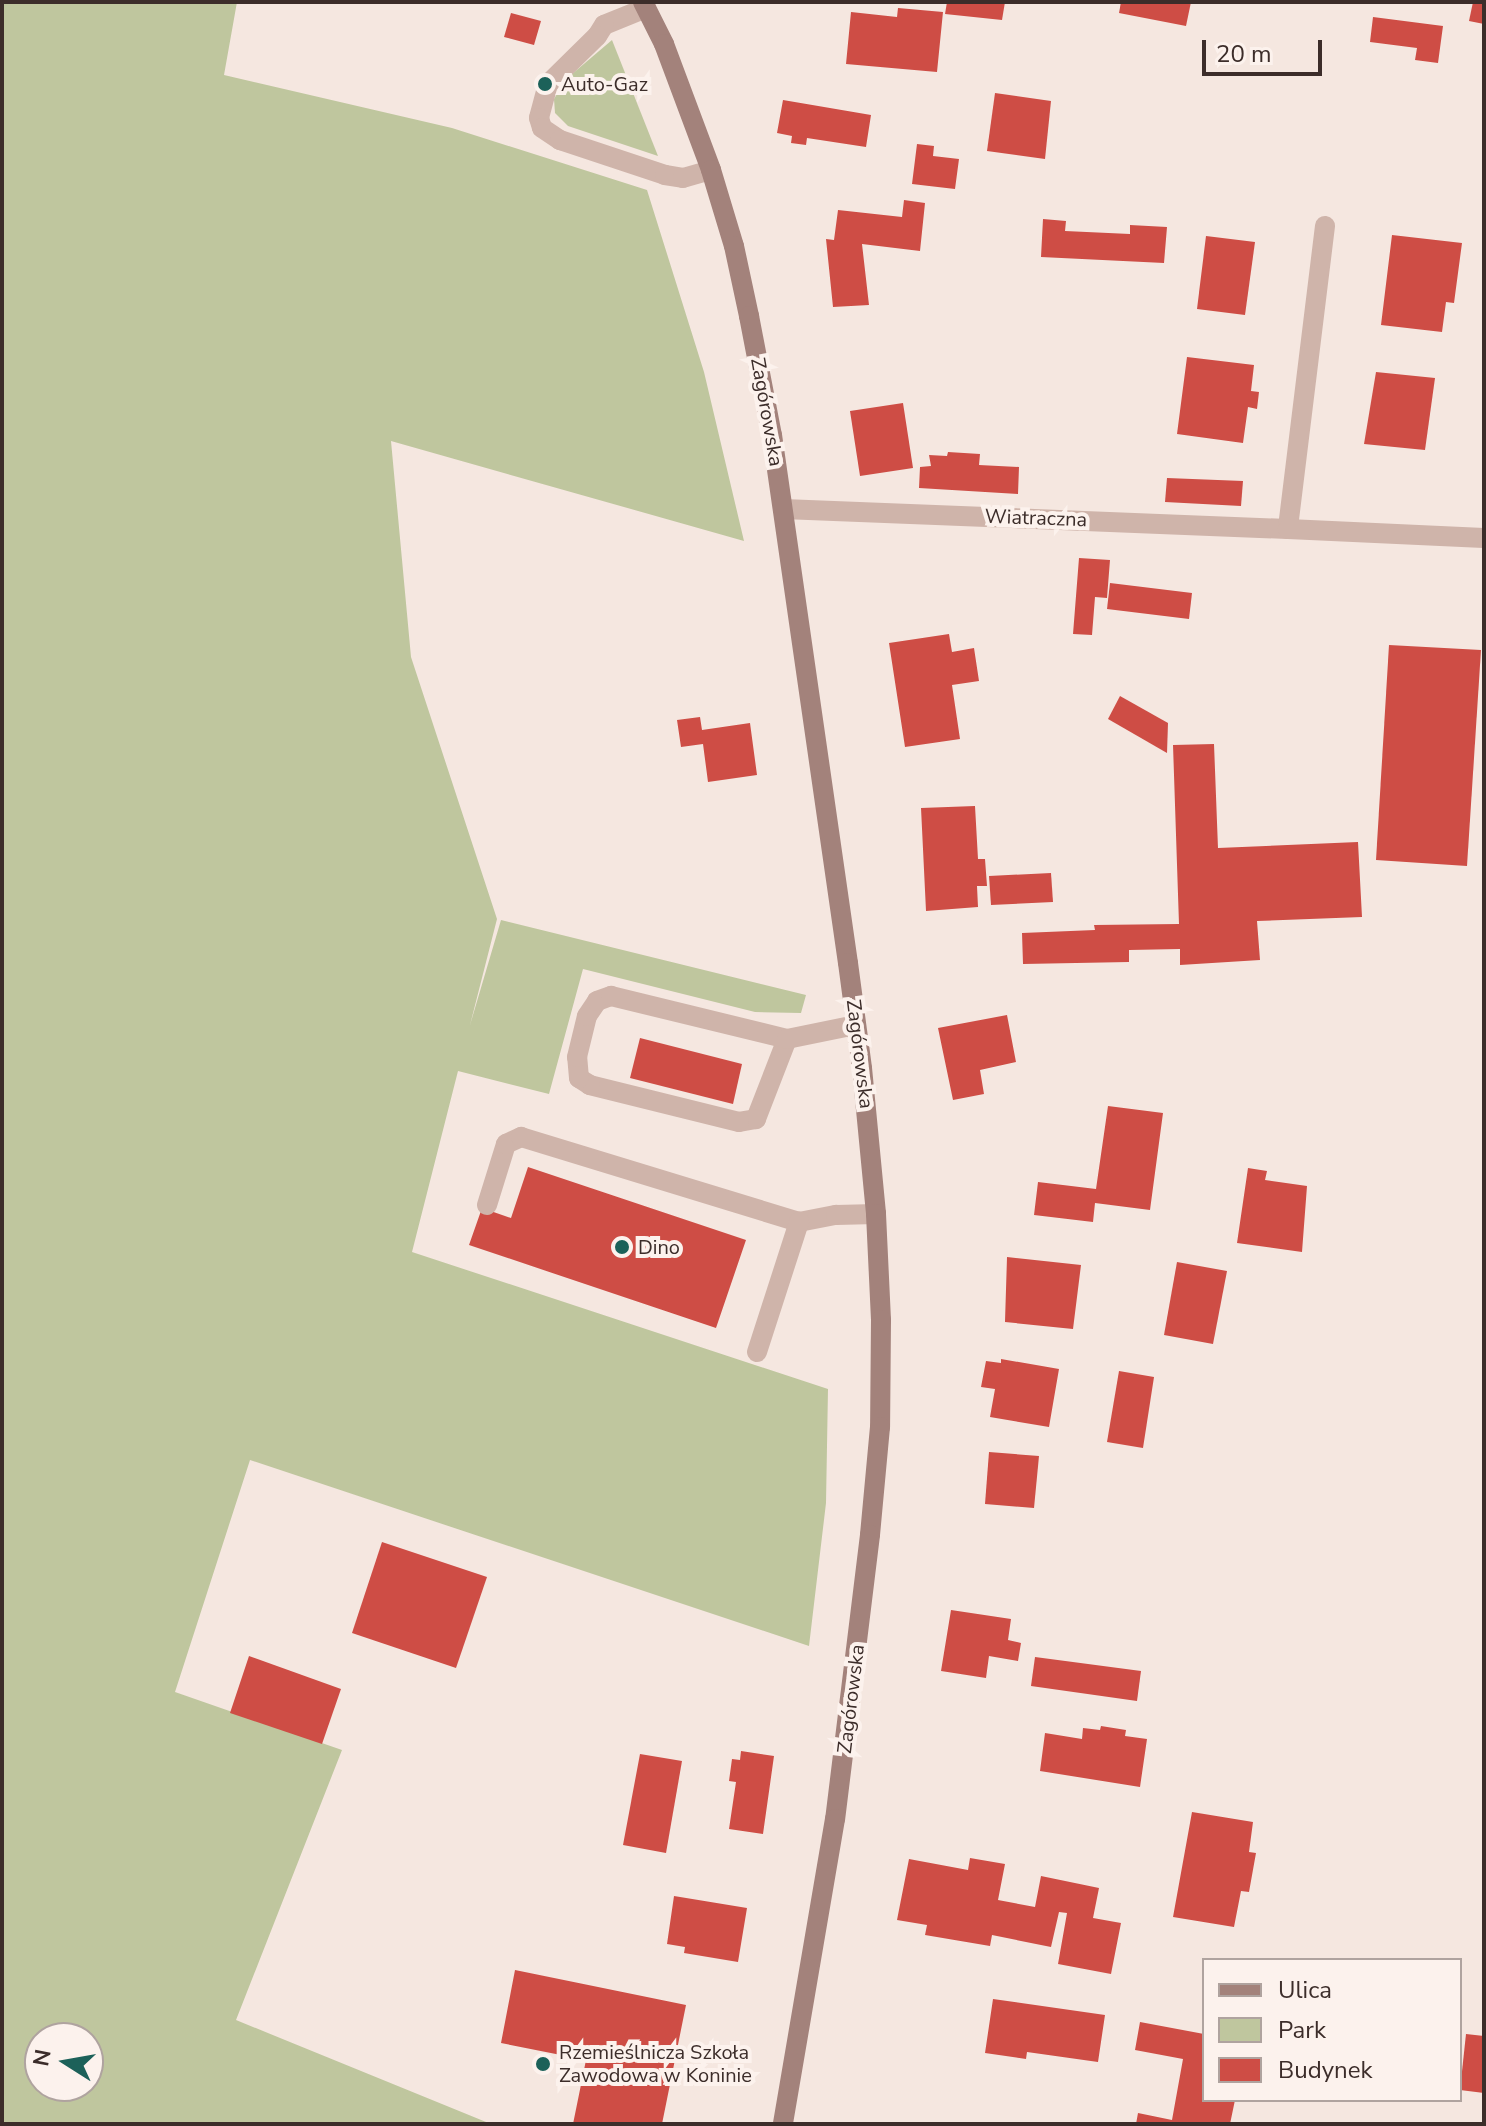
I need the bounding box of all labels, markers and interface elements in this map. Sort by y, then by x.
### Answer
scale bar [1206,24,1326,74]
text: 20 m [1216,38,1272,70]
place label: Auto-Gaz [561,72,648,96]
marker: Auto-Gaz [536,75,554,93]
street label: Zagórowska [746,356,788,468]
street label: Wiatraczna [984,504,1088,532]
street label: Zagórowska [841,998,879,1110]
place label: Dino [638,1235,680,1259]
marker: Dino [613,1238,631,1256]
street label: Zagórowska [832,1643,870,1755]
legend [1202,1958,1462,2102]
text: Ulica [1278,1974,1332,2006]
text: Park [1278,2014,1326,2046]
north arrow [24,2022,104,2102]
place label: Rzemieślnicza Szkoła Zawodowa w Koninie [559,2040,752,2087]
text: N [26,2047,59,2069]
text: Budynek [1278,2054,1372,2086]
marker: Rzemieślnicza Szkoła Zawodowa w Koninie [534,2055,552,2073]

